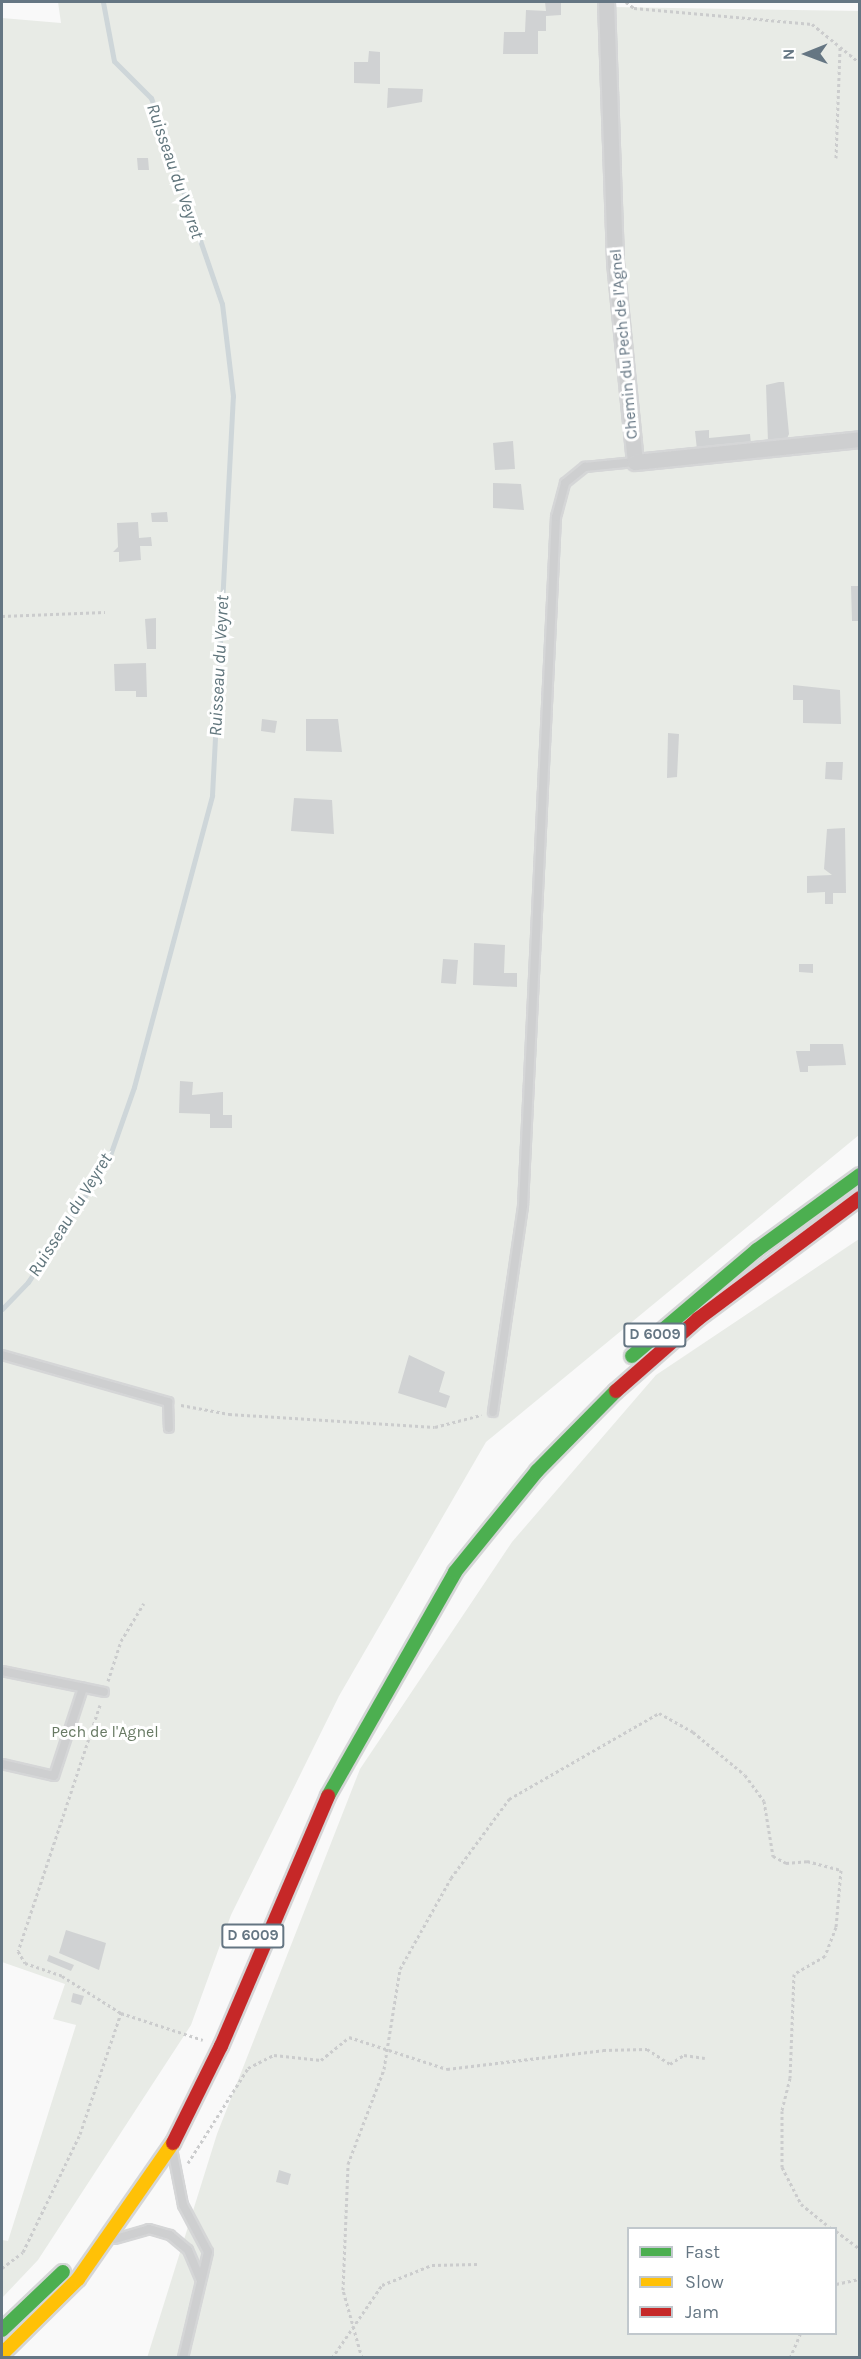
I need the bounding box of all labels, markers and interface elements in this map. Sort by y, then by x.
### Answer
north arrow [777,24,837,84]
text: N [779,48,798,60]
water label: Ruisseau du Veyret [142,101,208,241]
street label: Chemin du Pech de l'Agnel [606,248,642,440]
water label: Ruisseau du Veyret [205,595,233,737]
water label: Ruisseau du Veyret [23,1149,117,1281]
road number: D 6009 [622,1323,688,1347]
park label: Pech de l'Agnel [51,1722,159,1742]
road number: D 6009 [220,1924,286,1948]
legend [627,2227,837,2335]
text: Fast [685,2241,720,2263]
text: Slow [685,2271,724,2293]
text: Jam [685,2301,719,2323]

